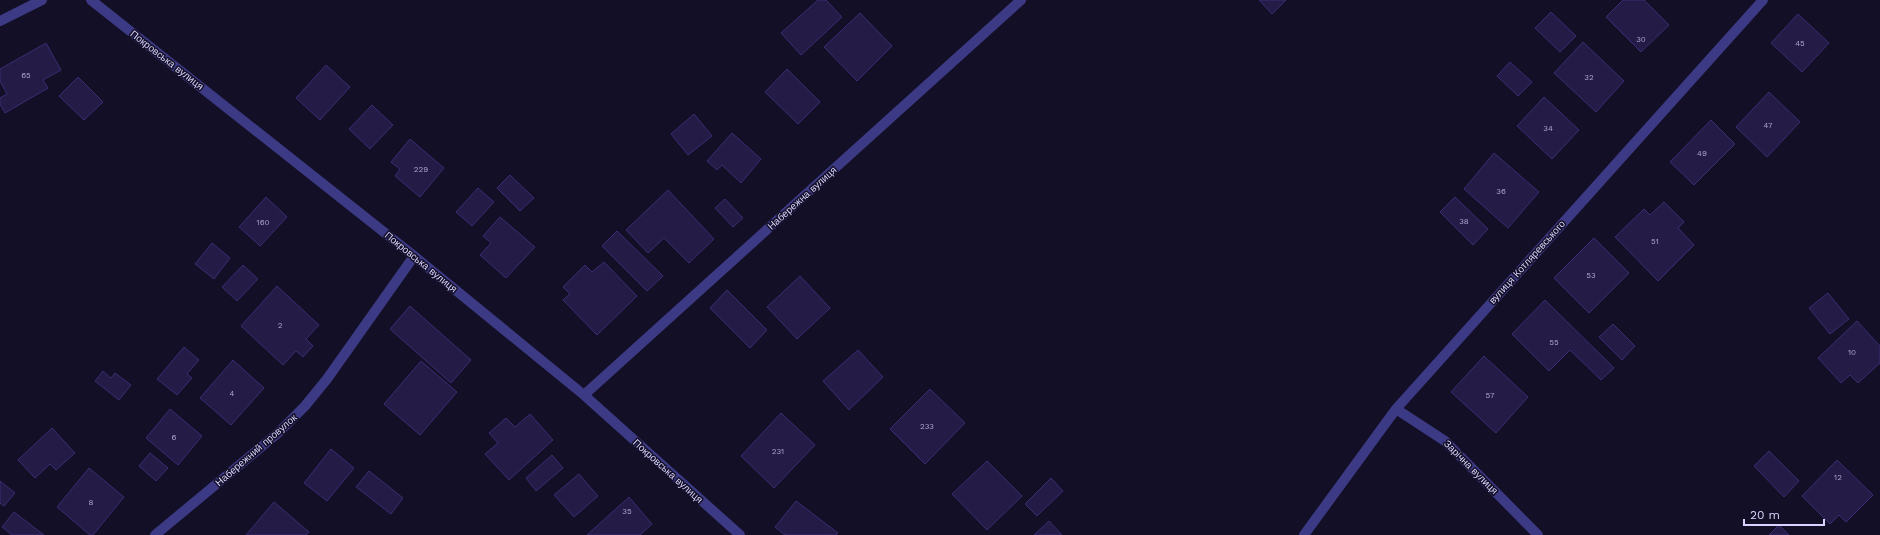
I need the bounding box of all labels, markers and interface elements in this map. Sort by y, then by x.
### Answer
street label: Покровська вулиця [128,28,206,92]
house number: 30 [1636,35,1646,44]
house number: 45 [1795,39,1805,48]
house number: 65 [21,71,31,80]
house number: 32 [1584,73,1594,82]
house number: 47 [1764,121,1773,130]
house number: 34 [1543,124,1553,133]
house number: 49 [1697,149,1707,158]
street label: Набережна вулиця [765,164,839,232]
house number: 229 [414,165,428,174]
house number: 36 [1496,187,1506,196]
house number: 38 [1459,217,1469,226]
house number: 160 [257,218,269,227]
street label: вулиця Котляревського [1487,218,1568,306]
street label: Покровська вулиця [383,230,459,294]
house number: 51 [1651,237,1659,246]
house number: 53 [1586,271,1596,280]
house number: 2 [278,321,283,330]
house number: 55 [1549,338,1559,347]
house number: 10 [1848,348,1856,357]
house number: 4 [230,389,235,398]
house number: 57 [1485,391,1495,400]
street label: Набережний провулок [213,411,299,488]
house number: 233 [920,422,934,431]
house number: 6 [172,433,177,442]
street label: Покровська вулиця [631,437,705,505]
street label: Зарічна вулиця [1442,438,1500,496]
house number: 231 [772,447,784,456]
house number: 12 [1834,473,1842,482]
house number: 8 [89,498,94,507]
scale bar [1744,501,1824,527]
house number: 35 [622,507,632,516]
text: 20 m [1750,508,1780,522]

